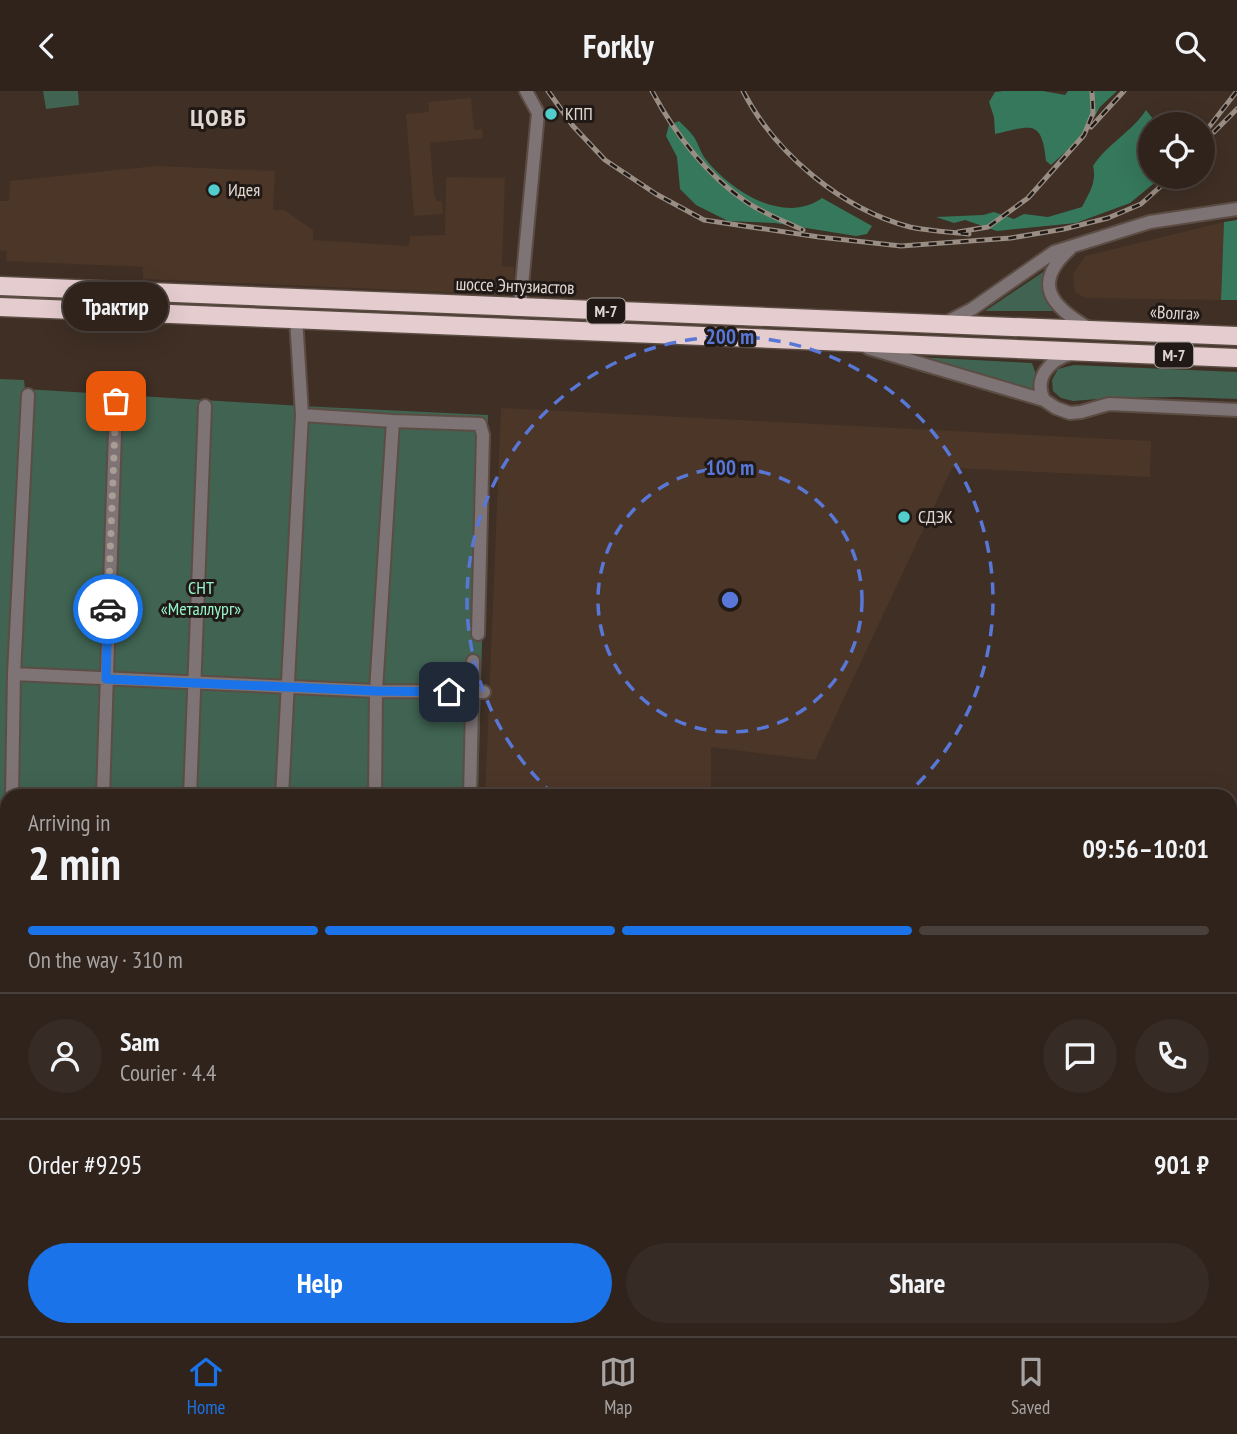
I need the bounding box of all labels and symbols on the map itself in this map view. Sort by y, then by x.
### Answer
district label: ЦОВБ [190,102,248,133]
place label: КПП [565,102,593,125]
marker: КПП [543,106,559,122]
place label: Идея [228,178,260,201]
marker: Идея [206,182,222,198]
street label: шоссе Энтузиастов [455,272,575,299]
callout: Трактир [64,282,168,331]
road number: М-7 [587,299,625,323]
street label: «Волга» [1150,300,1200,325]
text: 200 m [706,323,754,350]
road number: М-7 [1155,343,1193,367]
pin [86,371,146,431]
text: 100 m [706,454,754,481]
place label: СДЭК [918,505,953,528]
marker: СДЭК [896,509,912,525]
courier [73,574,143,644]
park label: СНТ «Металлург» [161,576,241,620]
centre of rings [718,588,742,612]
pin [419,662,479,722]

